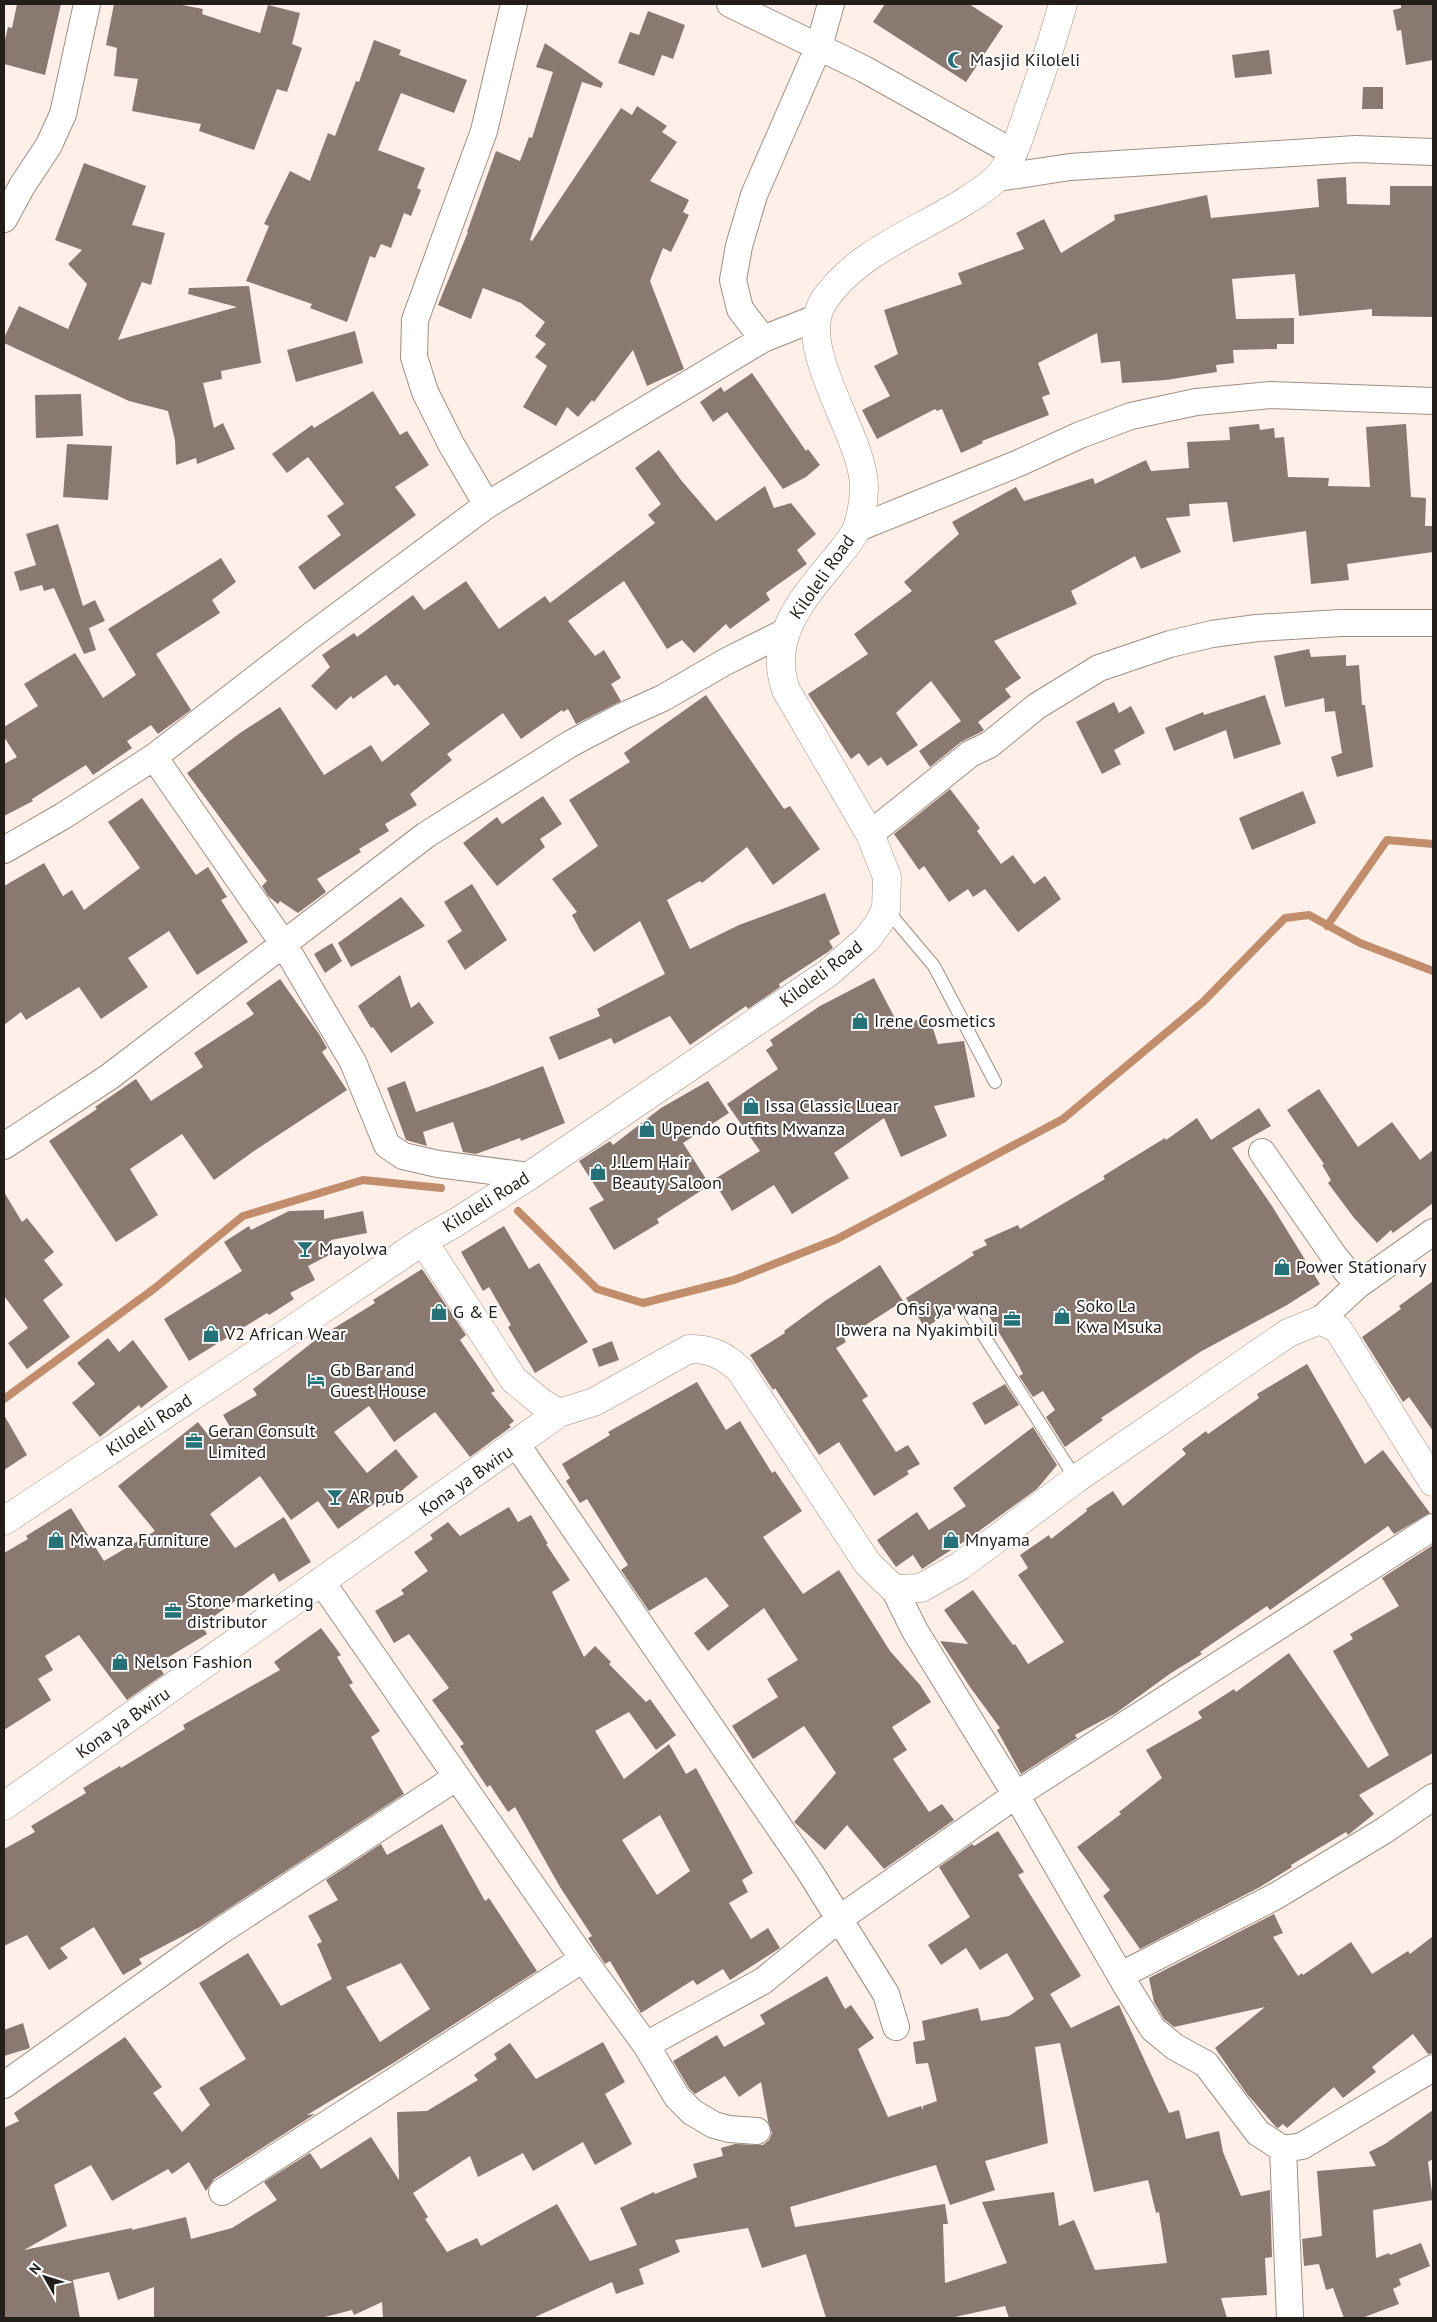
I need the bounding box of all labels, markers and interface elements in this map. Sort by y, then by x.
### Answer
place label: Masjid Kiloleli [970,48,1080,71]
mosque icon: Masjid Kiloleli [946,50,966,70]
street label: Kiloleli Road [784,530,859,623]
street label: Kiloleli Road [775,935,867,1012]
place label: Irene Cosmetics [874,1009,996,1032]
shop icon: Irene Cosmetics [850,1011,870,1031]
place label: Issa Classic Luear [765,1094,899,1117]
shop icon: Issa Classic Luear [741,1096,761,1116]
place label: Upendo Outfits Mwanza [661,1117,845,1140]
shop icon: Upendo Outfits Mwanza [637,1119,657,1139]
place label: J.Lem Hair Beauty Saloon [611,1150,722,1194]
shop icon: J.Lem Hair Beauty Saloon [588,1162,608,1182]
street label: Kiloleli Road [438,1166,533,1237]
place label: Mayolwa [319,1237,387,1260]
bar icon: Mayolwa [295,1239,315,1259]
place label: Power Stationary [1296,1255,1427,1278]
shop icon: Power Stationary [1272,1257,1292,1277]
place label: Soko La Kwa Msuka [1076,1294,1162,1338]
place label: Ofisi ya wana Ibwera na Nyakimbili [836,1297,998,1341]
place label: G & E [453,1300,498,1323]
shop icon: G & E [429,1302,449,1322]
shop icon: Soko La Kwa Msuka [1052,1306,1072,1326]
office icon: Ofisi ya wana Ibwera na Nyakimbili [1002,1309,1022,1329]
place label: V2 African Wear [224,1322,346,1345]
shop icon: V2 African Wear [201,1324,221,1344]
place label: Gb Bar and Guest House [330,1358,427,1402]
hotel icon: Gb Bar and Guest House [306,1370,326,1390]
street label: Kiloleli Road [101,1388,196,1461]
place label: Geran Consult Limited [208,1419,316,1463]
office icon: Geran Consult Limited [184,1431,204,1451]
street label: Kona ya Bwiru [414,1440,517,1521]
place label: AR pub [349,1485,404,1508]
bar icon: AR pub [325,1487,345,1507]
place label: Mwanza Furniture [70,1528,209,1551]
place label: Mnyama [965,1528,1030,1551]
shop icon: Mwanza Furniture [46,1530,66,1550]
shop icon: Mnyama [941,1530,961,1550]
place label: Stone marketing distributor [187,1589,314,1633]
office icon: Stone marketing distributor [163,1601,183,1621]
place label: Nelson Fashion [134,1650,252,1673]
shop icon: Nelson Fashion [110,1652,130,1672]
street label: Kona ya Bwiru [71,1682,174,1763]
north arrow [20,2252,70,2302]
text: N [25,2260,45,2278]

